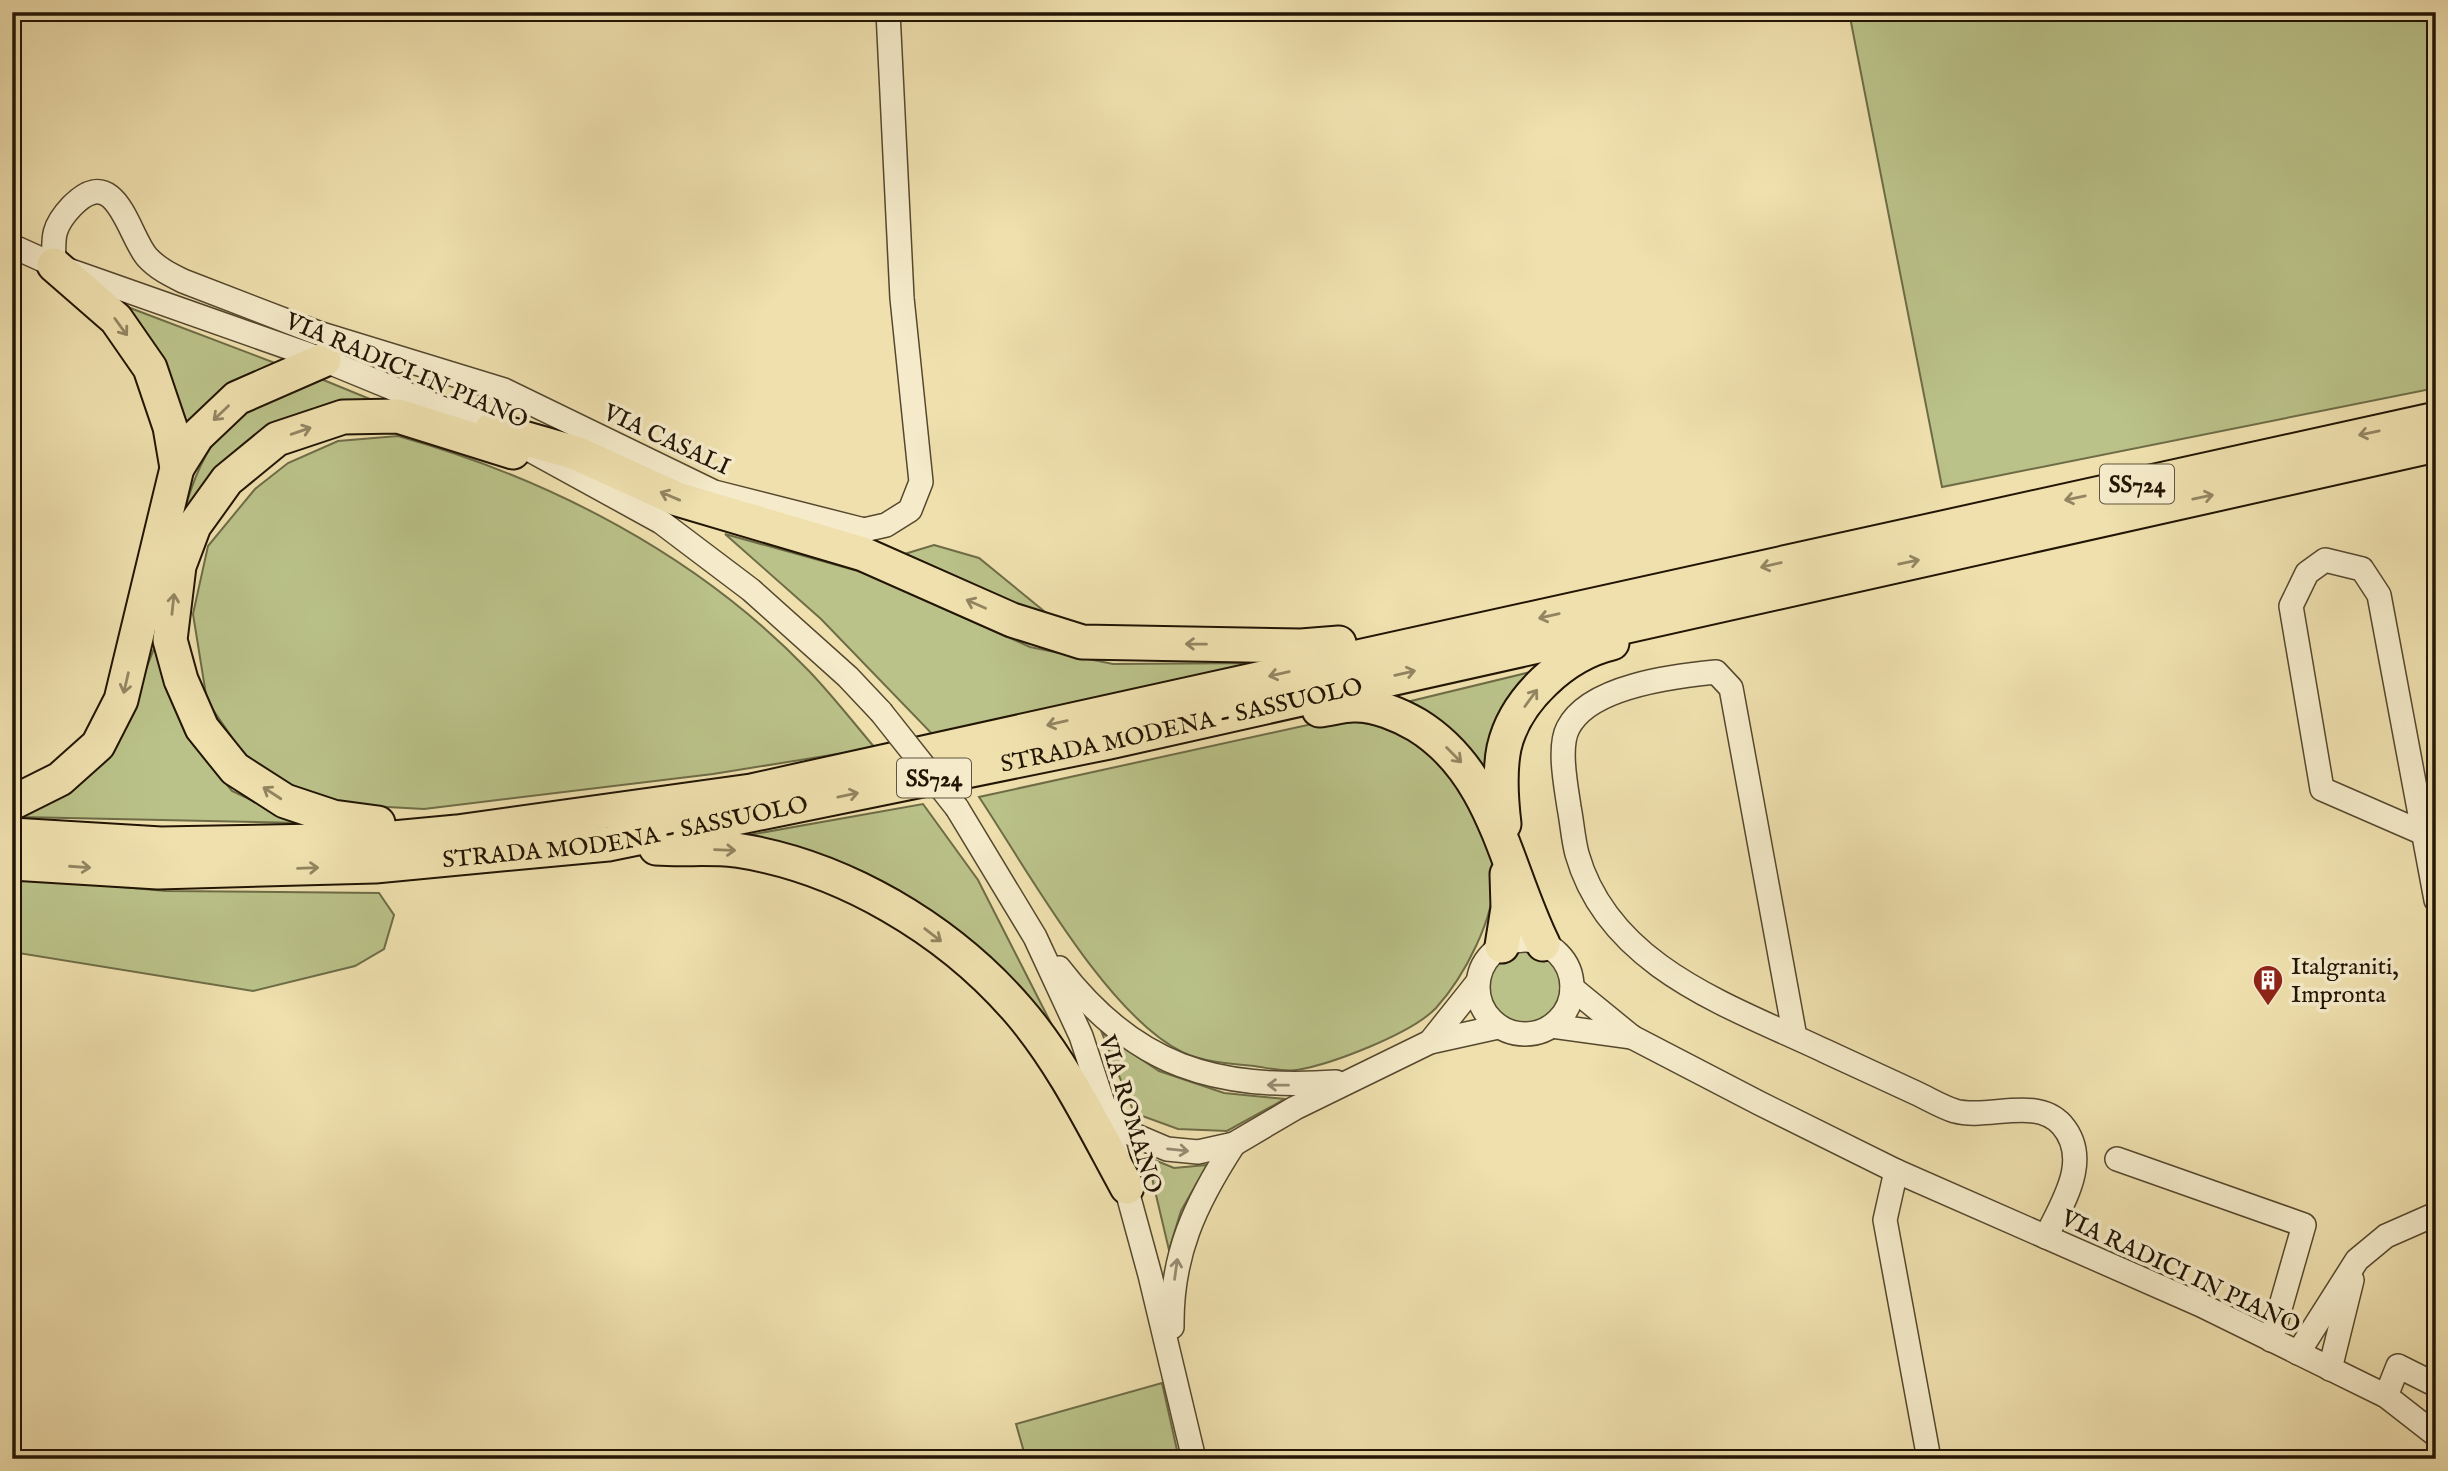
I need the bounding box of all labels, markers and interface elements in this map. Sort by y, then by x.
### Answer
street label: VIA RADICI IN PIANO [279,306,532,437]
one-way arrow [114,317,129,336]
street label: VIA CASALI [597,397,735,483]
one-way arrow [213,405,230,422]
one-way arrow [290,424,312,436]
one-way arrow [2358,427,2381,441]
road number: SS724 [2100,464,2174,504]
one-way arrow [659,489,681,502]
one-way arrow [2191,489,2214,503]
one-way arrow [2064,491,2087,505]
one-way arrow [1897,555,1920,568]
one-way arrow [1760,559,1783,572]
one-way arrow [167,593,180,615]
one-way arrow [965,597,987,610]
one-way arrow [1538,609,1561,623]
one-way arrow [1185,638,1208,651]
one-way arrow [1393,666,1416,679]
one-way arrow [1268,667,1291,681]
one-way arrow [118,671,132,694]
street label: STRADA MODENA - SASSUOLO [998,672,1366,781]
one-way arrow [1523,689,1538,708]
one-way arrow [1046,717,1069,731]
one-way arrow [1445,746,1462,763]
road number: SS724 [897,758,971,798]
one-way arrow [263,785,283,799]
one-way arrow [836,788,859,802]
street label: STRADA MODENA - SASSUOLO [441,790,811,877]
one-way arrow [714,844,737,857]
one-way arrow [69,861,91,874]
one-way arrow [296,861,319,875]
one-way arrow [923,927,942,942]
place label: Italgraniti, Impronta [2291,952,2399,1011]
building icon: Italgraniti, Impronta [2251,963,2285,1007]
street label: VIA ROMANO [1090,1030,1168,1197]
one-way arrow [1266,1078,1289,1091]
one-way arrow [1166,1144,1189,1157]
street label: VIA RADICI IN PIANO [2055,1203,2305,1342]
one-way arrow [1170,1258,1183,1281]

